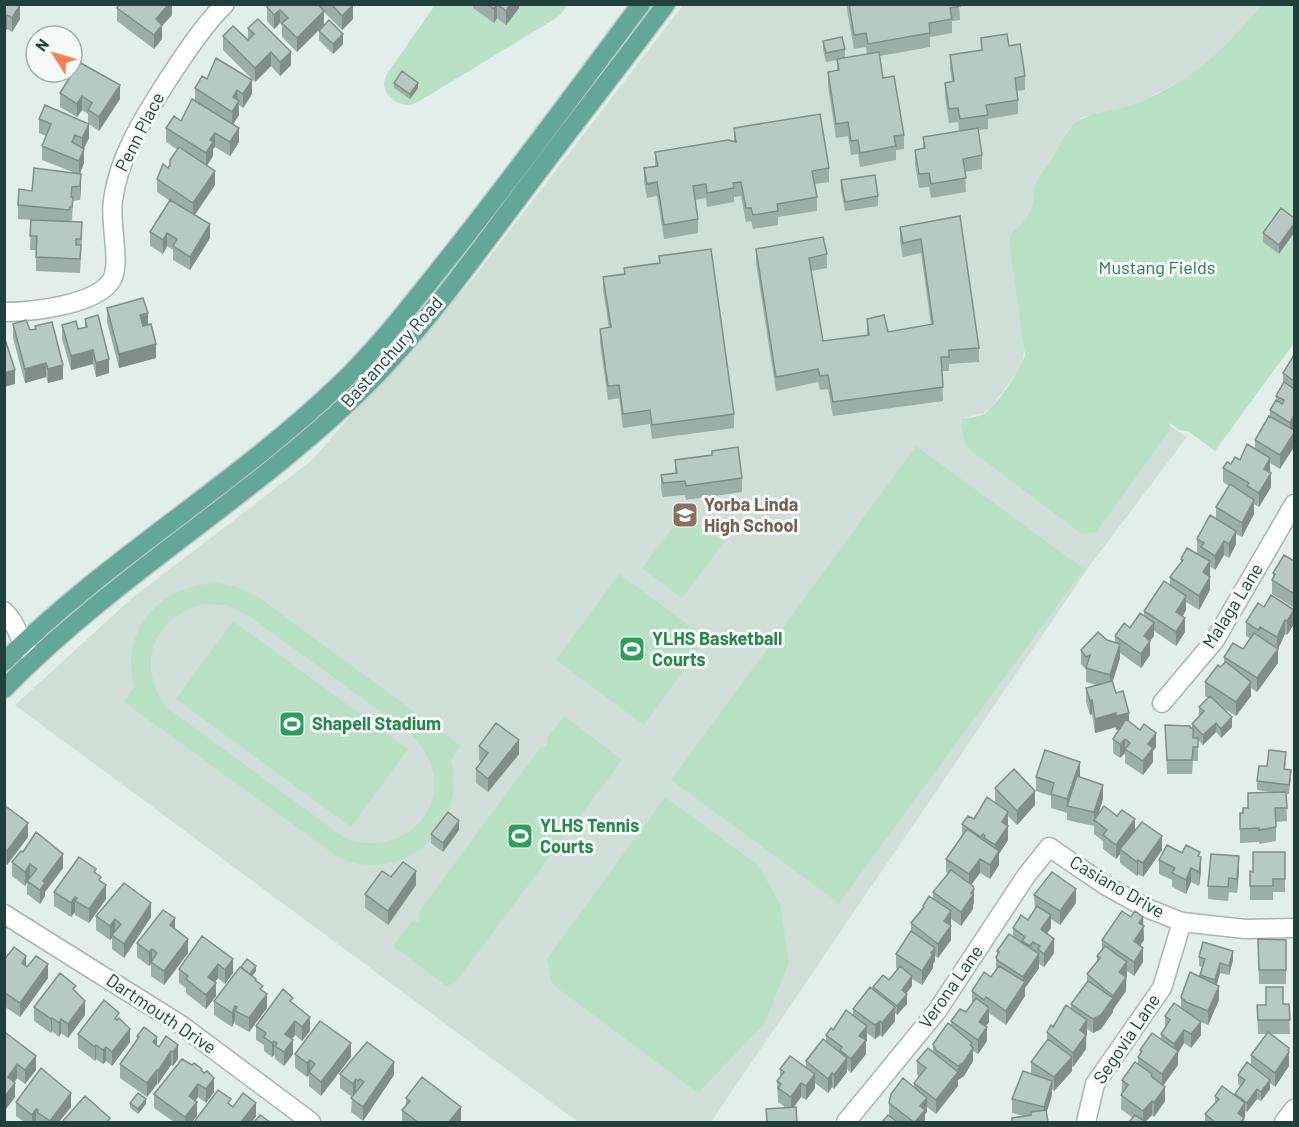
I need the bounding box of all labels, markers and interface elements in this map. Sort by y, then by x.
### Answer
north arrow [24,24,84,84]
text: N [31,35,52,55]
street label: Penn Place [110,88,168,175]
park label: Mustang Fields [1099,256,1215,278]
street label: Bastanchury Road [336,291,447,411]
place label: Yorba Linda High School [704,493,798,536]
school or university icon: Yorba Linda High School [670,500,700,530]
street label: Malaga Lane [1197,559,1267,652]
place label: YLHS Basketball Courts [652,627,782,670]
sports icon: YLHS Basketball Courts [617,634,647,664]
sports icon: Shapell Stadium [277,709,307,739]
place label: Shapell Stadium [312,712,441,734]
place label: YLHS Tennis Courts [540,814,639,857]
sports icon: YLHS Tennis Courts [505,821,535,851]
street label: Casiano Drive [1066,850,1169,922]
street label: Verona Lane [913,941,987,1032]
street label: Dartmouth Drive [102,968,221,1058]
street label: Segovia Lane [1088,989,1164,1088]

